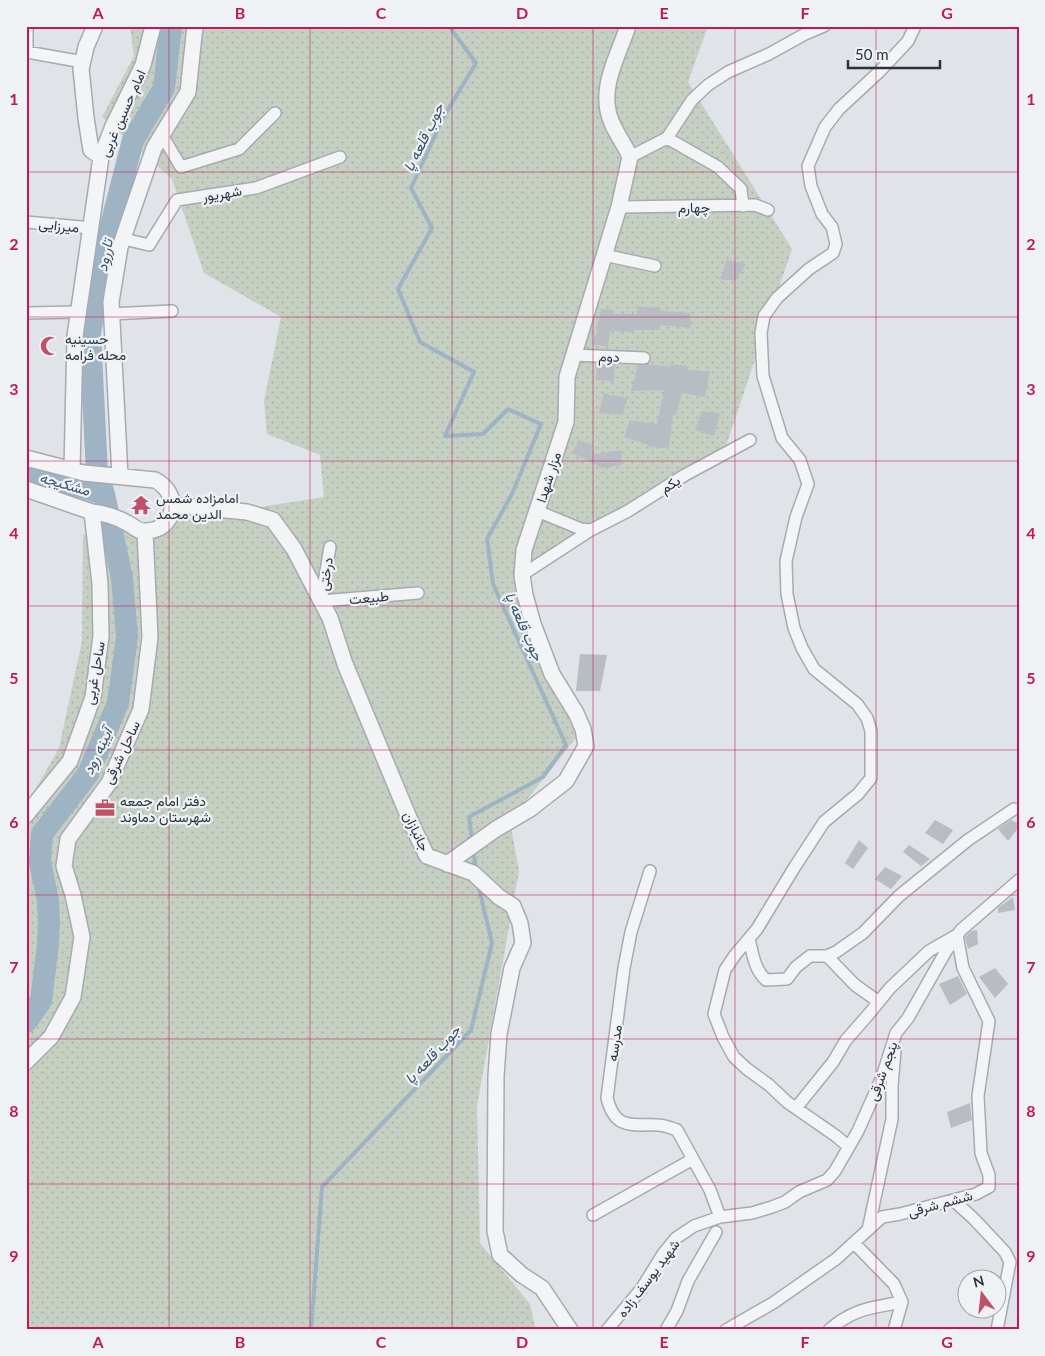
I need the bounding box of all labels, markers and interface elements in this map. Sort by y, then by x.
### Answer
text: A [91,3,104,22]
text: B [235,3,245,22]
text: C [376,3,387,22]
text: D [516,3,528,22]
text: E [659,3,669,22]
text: F [800,3,810,22]
text: G [941,3,953,22]
scale bar [848,38,940,70]
text: 50 m [855,45,889,63]
street label: امام حسین غربی [95,67,150,160]
text: 1 [9,89,19,108]
text: 1 [1026,89,1036,108]
water label: جوب قلعه پا [399,99,449,175]
street label: شهریور [200,182,243,206]
street label: چهارم [678,198,710,218]
street label: میرزایی [38,214,80,237]
text: 2 [9,234,19,253]
text: 2 [1026,234,1036,253]
water label: تاررود [92,235,117,273]
place label: حسینیه محله فرامه [65,330,126,364]
mosque icon: حسینیه محله فرامه [39,335,61,357]
street label: دوم [598,347,620,366]
text: 3 [9,379,19,398]
text: 3 [1026,379,1036,398]
street label: مزار شهدا [532,450,565,505]
water label: مشکیجه [37,467,93,500]
street label: یکم [657,471,684,497]
place label: امامزاده شمس الدین محمد [156,489,239,523]
temple icon: امامزاده شمس الدین محمد [130,494,152,516]
text: 4 [9,523,19,542]
text: 4 [1026,523,1036,542]
street label: درختی [314,556,337,592]
street label: طبیعت [348,587,390,608]
water label: جوب قلعه پا [500,589,549,665]
street label: ساحل غربی [80,640,109,706]
text: 5 [9,668,19,687]
text: 5 [1026,668,1036,687]
street label: ساحل شرقی [99,718,144,787]
water label: آیینه رود [78,721,118,778]
place label: دفتر امام جمعه شهرستان دماوند [120,792,211,826]
office icon: دفتر امام جمعه شهرستان دماوند [94,797,116,819]
street label: جانبازان [399,808,434,854]
text: 6 [9,812,19,831]
text: 6 [1026,812,1036,831]
text: 7 [9,957,19,976]
text: 7 [1026,957,1036,976]
water label: جوب قلعه پا [400,1020,466,1088]
street label: مدرسه [603,1024,626,1063]
street label: پنجم شرقی [863,1039,902,1104]
text: 8 [9,1101,19,1120]
text: 8 [1026,1101,1036,1120]
street label: ششم شرقی [906,1186,974,1221]
street label: شهید یوسف زاده [613,1236,684,1321]
text: 9 [9,1246,19,1265]
text: 9 [1026,1246,1036,1265]
north arrow [958,1268,1008,1318]
text: N [971,1271,986,1291]
text: A [91,1332,104,1351]
text: B [235,1332,245,1351]
text: C [376,1332,387,1351]
text: D [516,1332,528,1351]
text: E [659,1332,669,1351]
text: F [800,1332,810,1351]
text: G [941,1332,953,1351]

